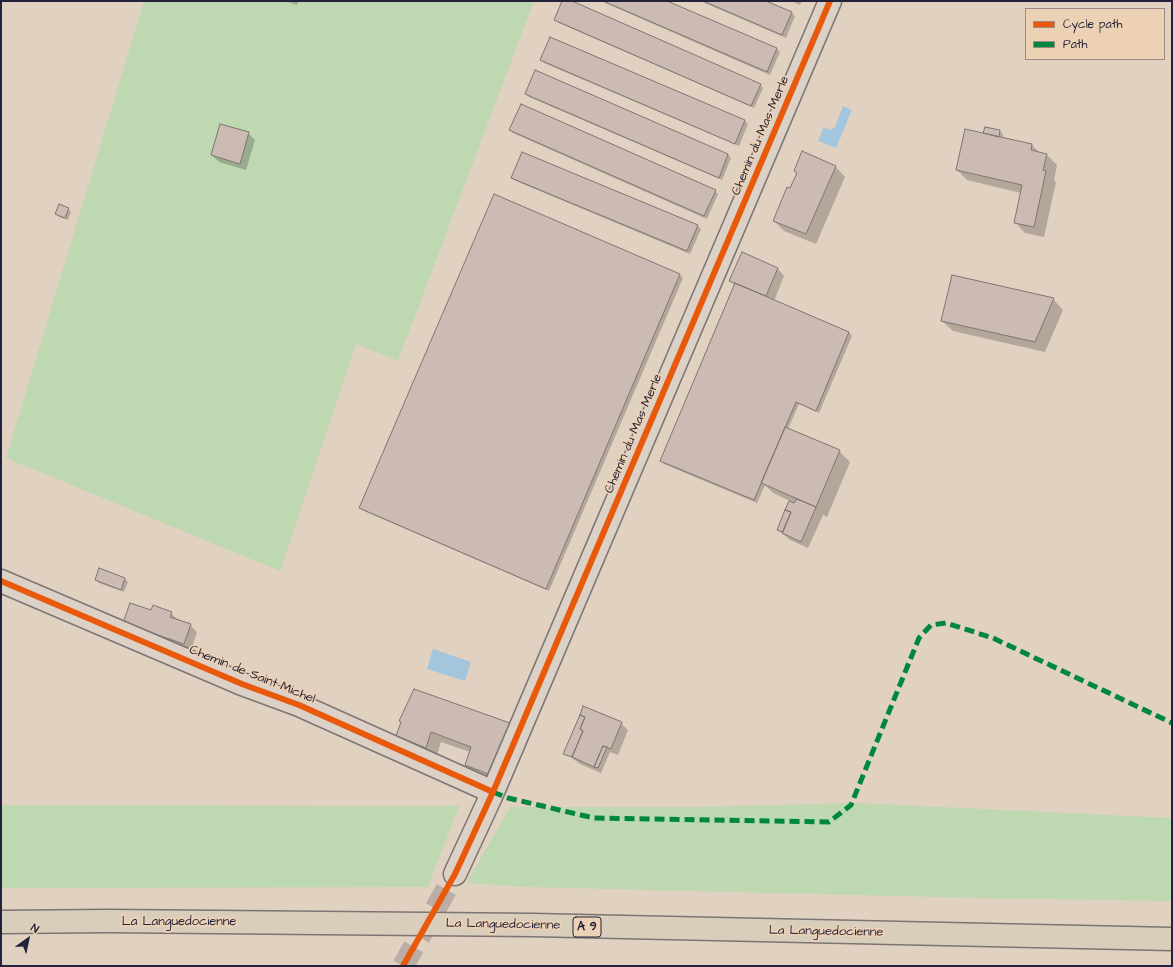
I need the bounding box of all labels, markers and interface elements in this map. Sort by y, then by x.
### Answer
legend [1025,8,1165,60]
text: Cycle path [1063,16,1122,33]
text: Path [1063,36,1088,53]
street label: Chemin du Mas Merle [729,74,793,198]
street label: Chemin du Mas Merle [602,372,666,496]
street label: Chemin de Saint-Michel [187,643,317,707]
street label: La Languedocienne [122,914,236,930]
street label: La Languedocienne [446,916,560,934]
road number: A 9 [573,917,601,937]
north arrow [8,919,48,959]
text: N [28,920,42,937]
street label: La Languedocienne [769,923,883,941]

